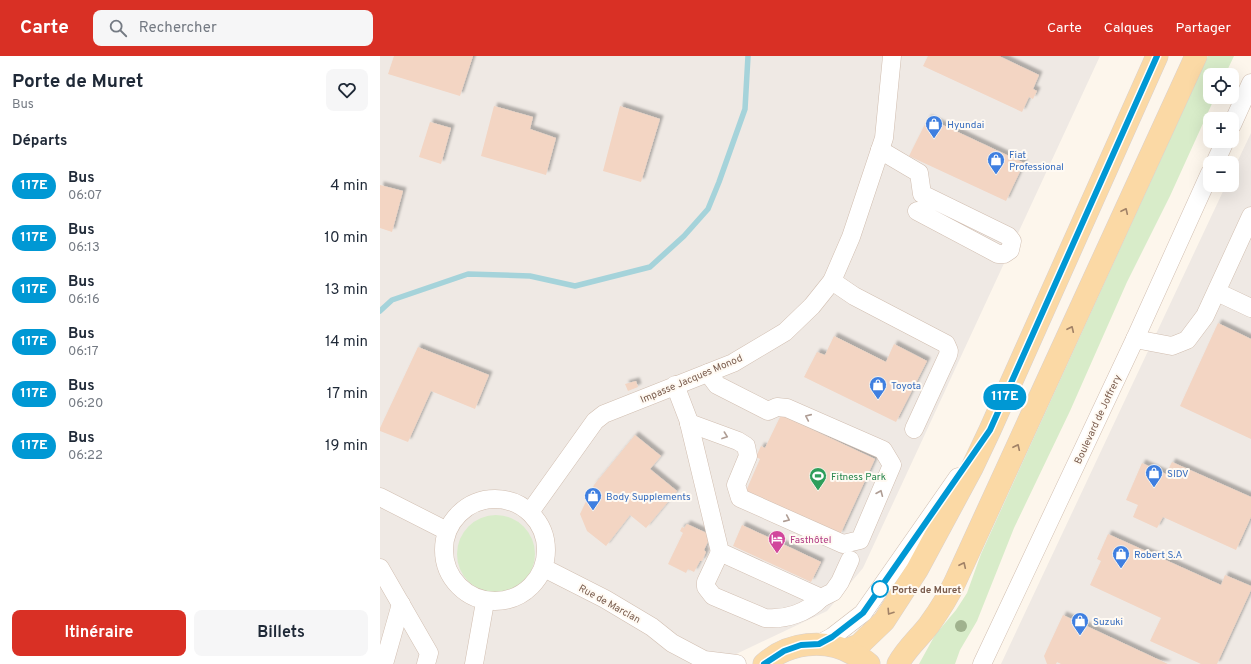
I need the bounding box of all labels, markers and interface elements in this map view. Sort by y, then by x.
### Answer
search box [93,10,373,46]
text: Carte [20,16,69,40]
icon: search [107,17,129,39]
text: Rechercher [139,19,217,38]
text: Carte [1047,20,1082,37]
text: Calques [1104,20,1154,37]
text: Partager [1176,20,1231,37]
map controls [1203,68,1239,192]
button: locate [1203,68,1239,104]
button: heart [326,69,368,111]
text: Porte de Muret [12,70,144,94]
text: Bus [12,97,34,113]
button: + [1203,112,1239,148]
shop icon: Hyundai [924,114,944,139]
place label: Hyundai [947,119,984,132]
text: Départs [12,132,67,151]
place label: Fiat Professional [1009,149,1064,174]
shop icon: Fiat Professional [986,150,1006,175]
button: − [1203,156,1239,192]
text: Bus [68,169,95,188]
text: 117E [20,177,48,194]
text: 4 min [330,177,368,196]
text: 06:07 [68,188,102,204]
one-way arrow [1121,208,1129,215]
text: Bus [68,221,95,240]
text: 117E [20,229,48,246]
text: 10 min [324,229,368,248]
text: 06:13 [68,240,100,256]
text: Bus [68,273,95,292]
text: 117E [20,281,48,298]
text: 13 min [325,281,368,300]
text: 06:16 [68,292,100,308]
text: Bus [68,325,95,344]
one-way arrow [1066,326,1074,333]
text: 117E [20,333,48,350]
text: 14 min [325,333,368,352]
text: 06:17 [68,344,99,360]
street label: Impasse Jacques Monod [639,352,745,407]
street label: Boulevard de Joffrery [1072,373,1125,466]
shop icon: Toyota [868,375,888,400]
text: Bus [68,377,95,396]
place label: Toyota [891,380,921,393]
line badge: 117E [977,384,1033,410]
text: 117E [20,385,48,402]
text: 17 min [327,385,368,404]
text: 117E [991,388,1019,405]
text: 06:20 [68,396,103,412]
one-way arrow [805,414,813,422]
text: Bus [68,429,95,448]
one-way arrow [722,432,729,440]
text: 117E [20,437,48,454]
text: 19 min [325,437,368,456]
one-way arrow [1012,444,1020,452]
text: 06:22 [68,448,103,464]
shop icon: SIDV [1144,463,1164,488]
sports icon: Fitness Park [808,466,828,491]
place label: SIDV [1167,468,1189,481]
place label: Fitness Park [831,471,886,484]
shop icon: Body Supplements [583,486,603,511]
one-way arrow [875,490,883,498]
place label: Body Supplements [606,491,691,504]
one-way arrow [782,514,790,522]
hotel icon: Fasthôtel [767,529,787,554]
place label: Fasthôtel [790,534,831,547]
shop icon: Robert S.A [1111,544,1131,569]
place label: Robert S.A [1134,549,1182,562]
one-way arrow [958,562,966,570]
marker: Porte de Muret [871,580,889,598]
street label: Rue de Marclan [576,582,642,627]
place label: Porte de Muret [892,584,961,597]
one-way arrow [888,607,895,614]
button: Itinéraire [12,610,186,656]
button: Billets [194,610,368,656]
shop icon: Suzuki [1070,611,1090,636]
place label: Suzuki [1093,616,1123,629]

